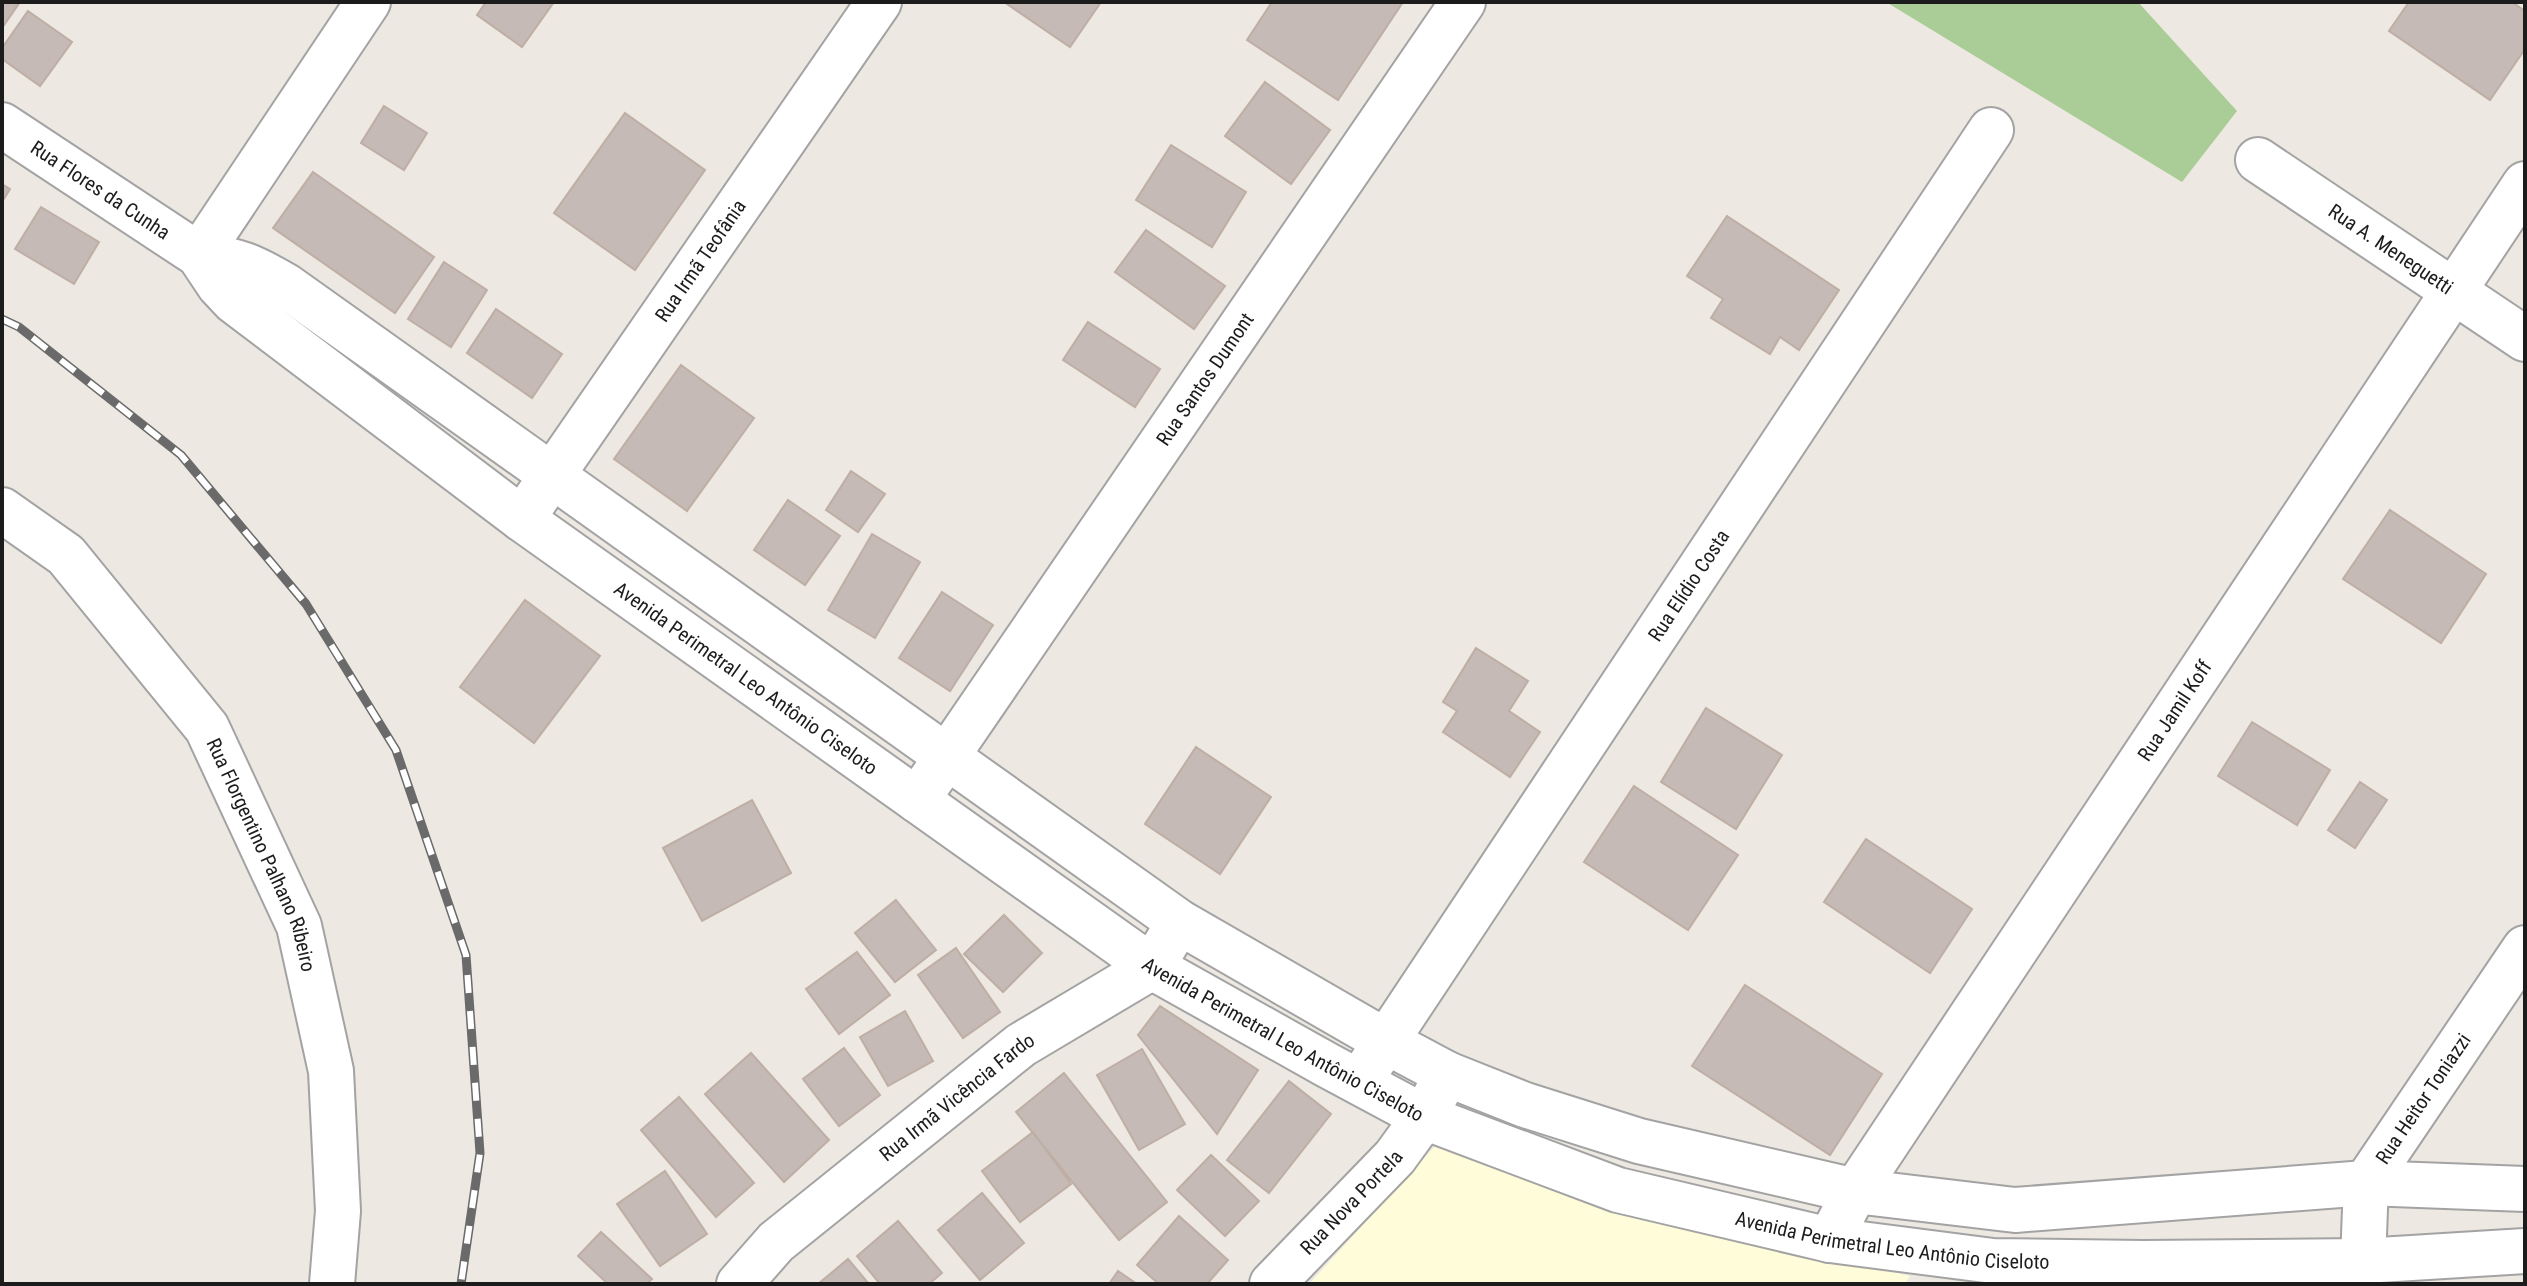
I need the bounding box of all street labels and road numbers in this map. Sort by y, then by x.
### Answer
street label: Rua Flores da Cunha [26,135,175,245]
street label: Rua Irmã Teofânia [650,195,751,326]
street label: Rua A. Meneguetti [2324,199,2458,299]
street label: Rua Santos Dumont [1151,308,1259,450]
street label: Rua Elídio Costa [1643,525,1734,646]
street label: Avenida Perimetral Leo Antônio Ciseloto [610,576,882,780]
street label: Rua Jamil Koff [2133,655,2217,766]
street label: Rua Florgentino Palhano Ribeiro [201,734,321,974]
street label: Avenida Perimetral Leo Antônio Ciseloto [1138,952,1428,1127]
street label: Rua Irmã Vicência Fardo [875,1028,1039,1166]
street label: Rua Heitor Toniazzi [2370,1029,2476,1168]
street label: Rua Nova Portela [1295,1146,1408,1259]
street label: Avenida Perimetral Leo Antônio Ciseloto [1733,1206,2050,1274]

